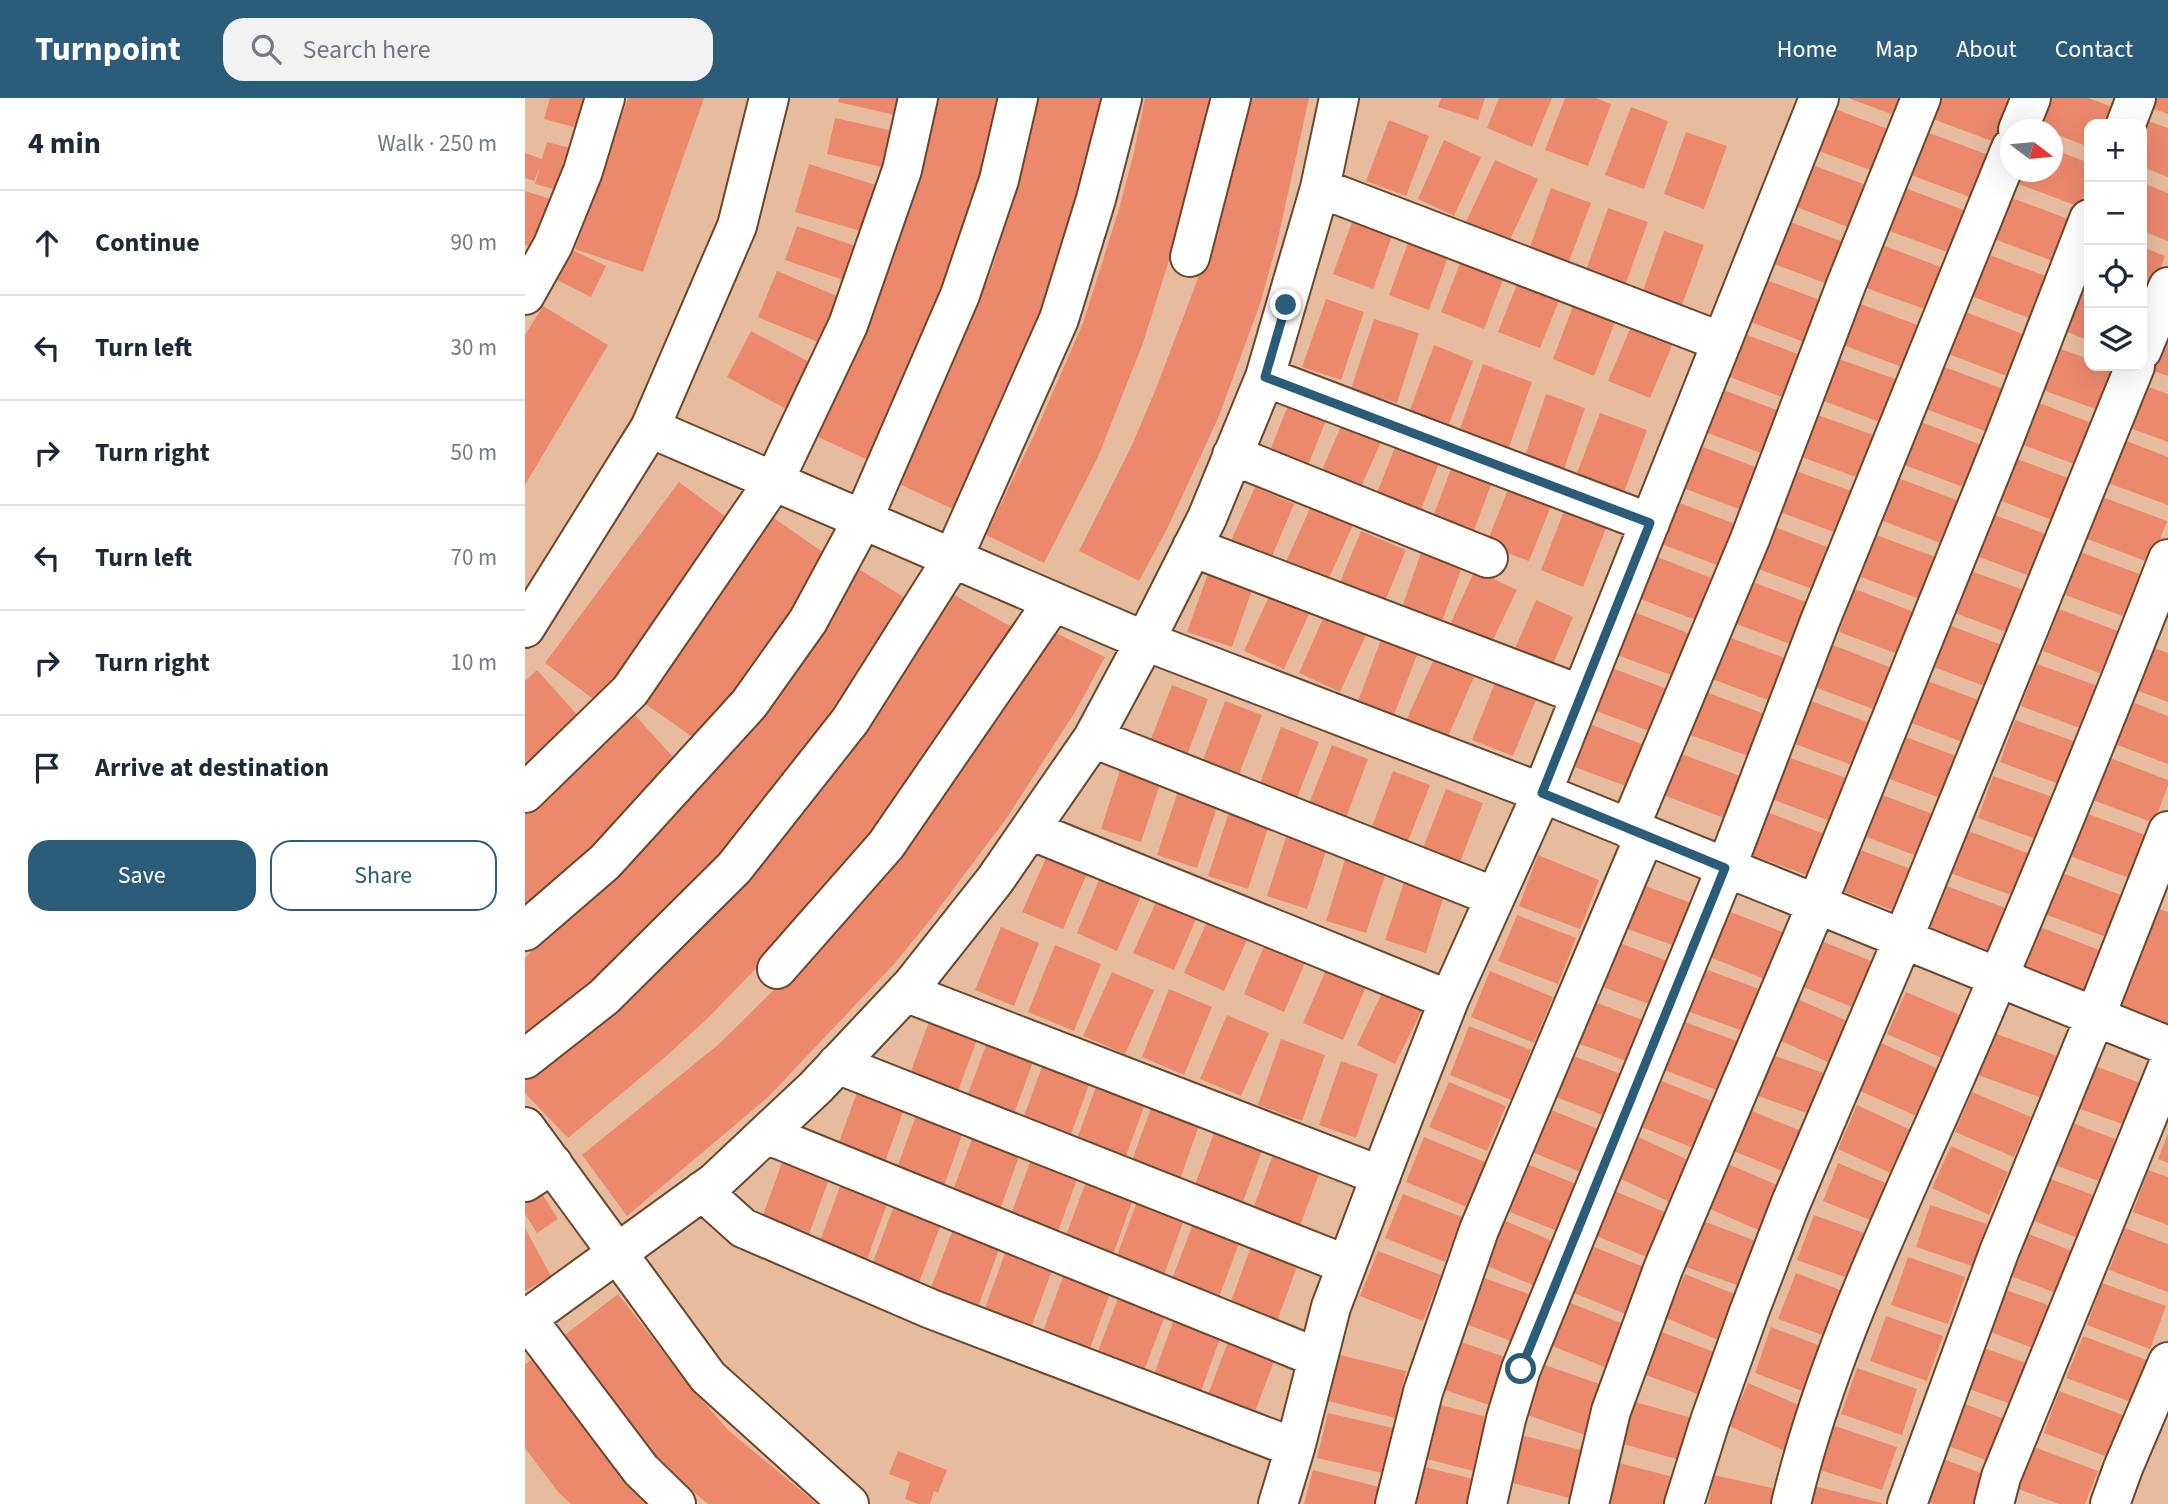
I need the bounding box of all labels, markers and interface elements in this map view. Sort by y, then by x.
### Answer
search box [223,18,713,81]
text: Turnpoint [35,26,181,73]
icon: search [247,30,285,68]
text: Search here [303,31,431,68]
text: Home [1777,32,1837,67]
text: Map [1875,32,1918,67]
text: About [1956,32,2017,67]
text: Contact [2055,32,2133,67]
north arrow [2000,119,2063,182]
map controls [2084,119,2147,371]
button: + [2084,119,2147,182]
text: 4 min [28,122,101,165]
text: Walk · 250 m [378,127,497,160]
button: − [2084,182,2147,245]
icon: ahead [28,224,66,262]
text: Continue [95,224,200,261]
text: 90 m [450,226,497,259]
button: locate [2084,245,2147,308]
route end [1270,289,1301,320]
button: layers [2084,308,2147,371]
icon: left [28,329,66,367]
text: Turn left [95,329,192,366]
text: 30 m [450,331,497,364]
icon: right [28,434,66,472]
text: Turn right [95,434,210,471]
text: 50 m [450,436,497,469]
icon: left [28,539,66,577]
text: Turn left [95,539,192,576]
text: 70 m [450,541,497,574]
icon: right [28,644,66,682]
text: Turn right [95,644,210,681]
text: 10 m [450,646,497,679]
icon: arrive [28,749,66,787]
text: Arrive at destination [95,749,329,786]
button: Save [28,840,256,911]
button: Share [270,840,497,911]
route start [1505,1353,1536,1384]

